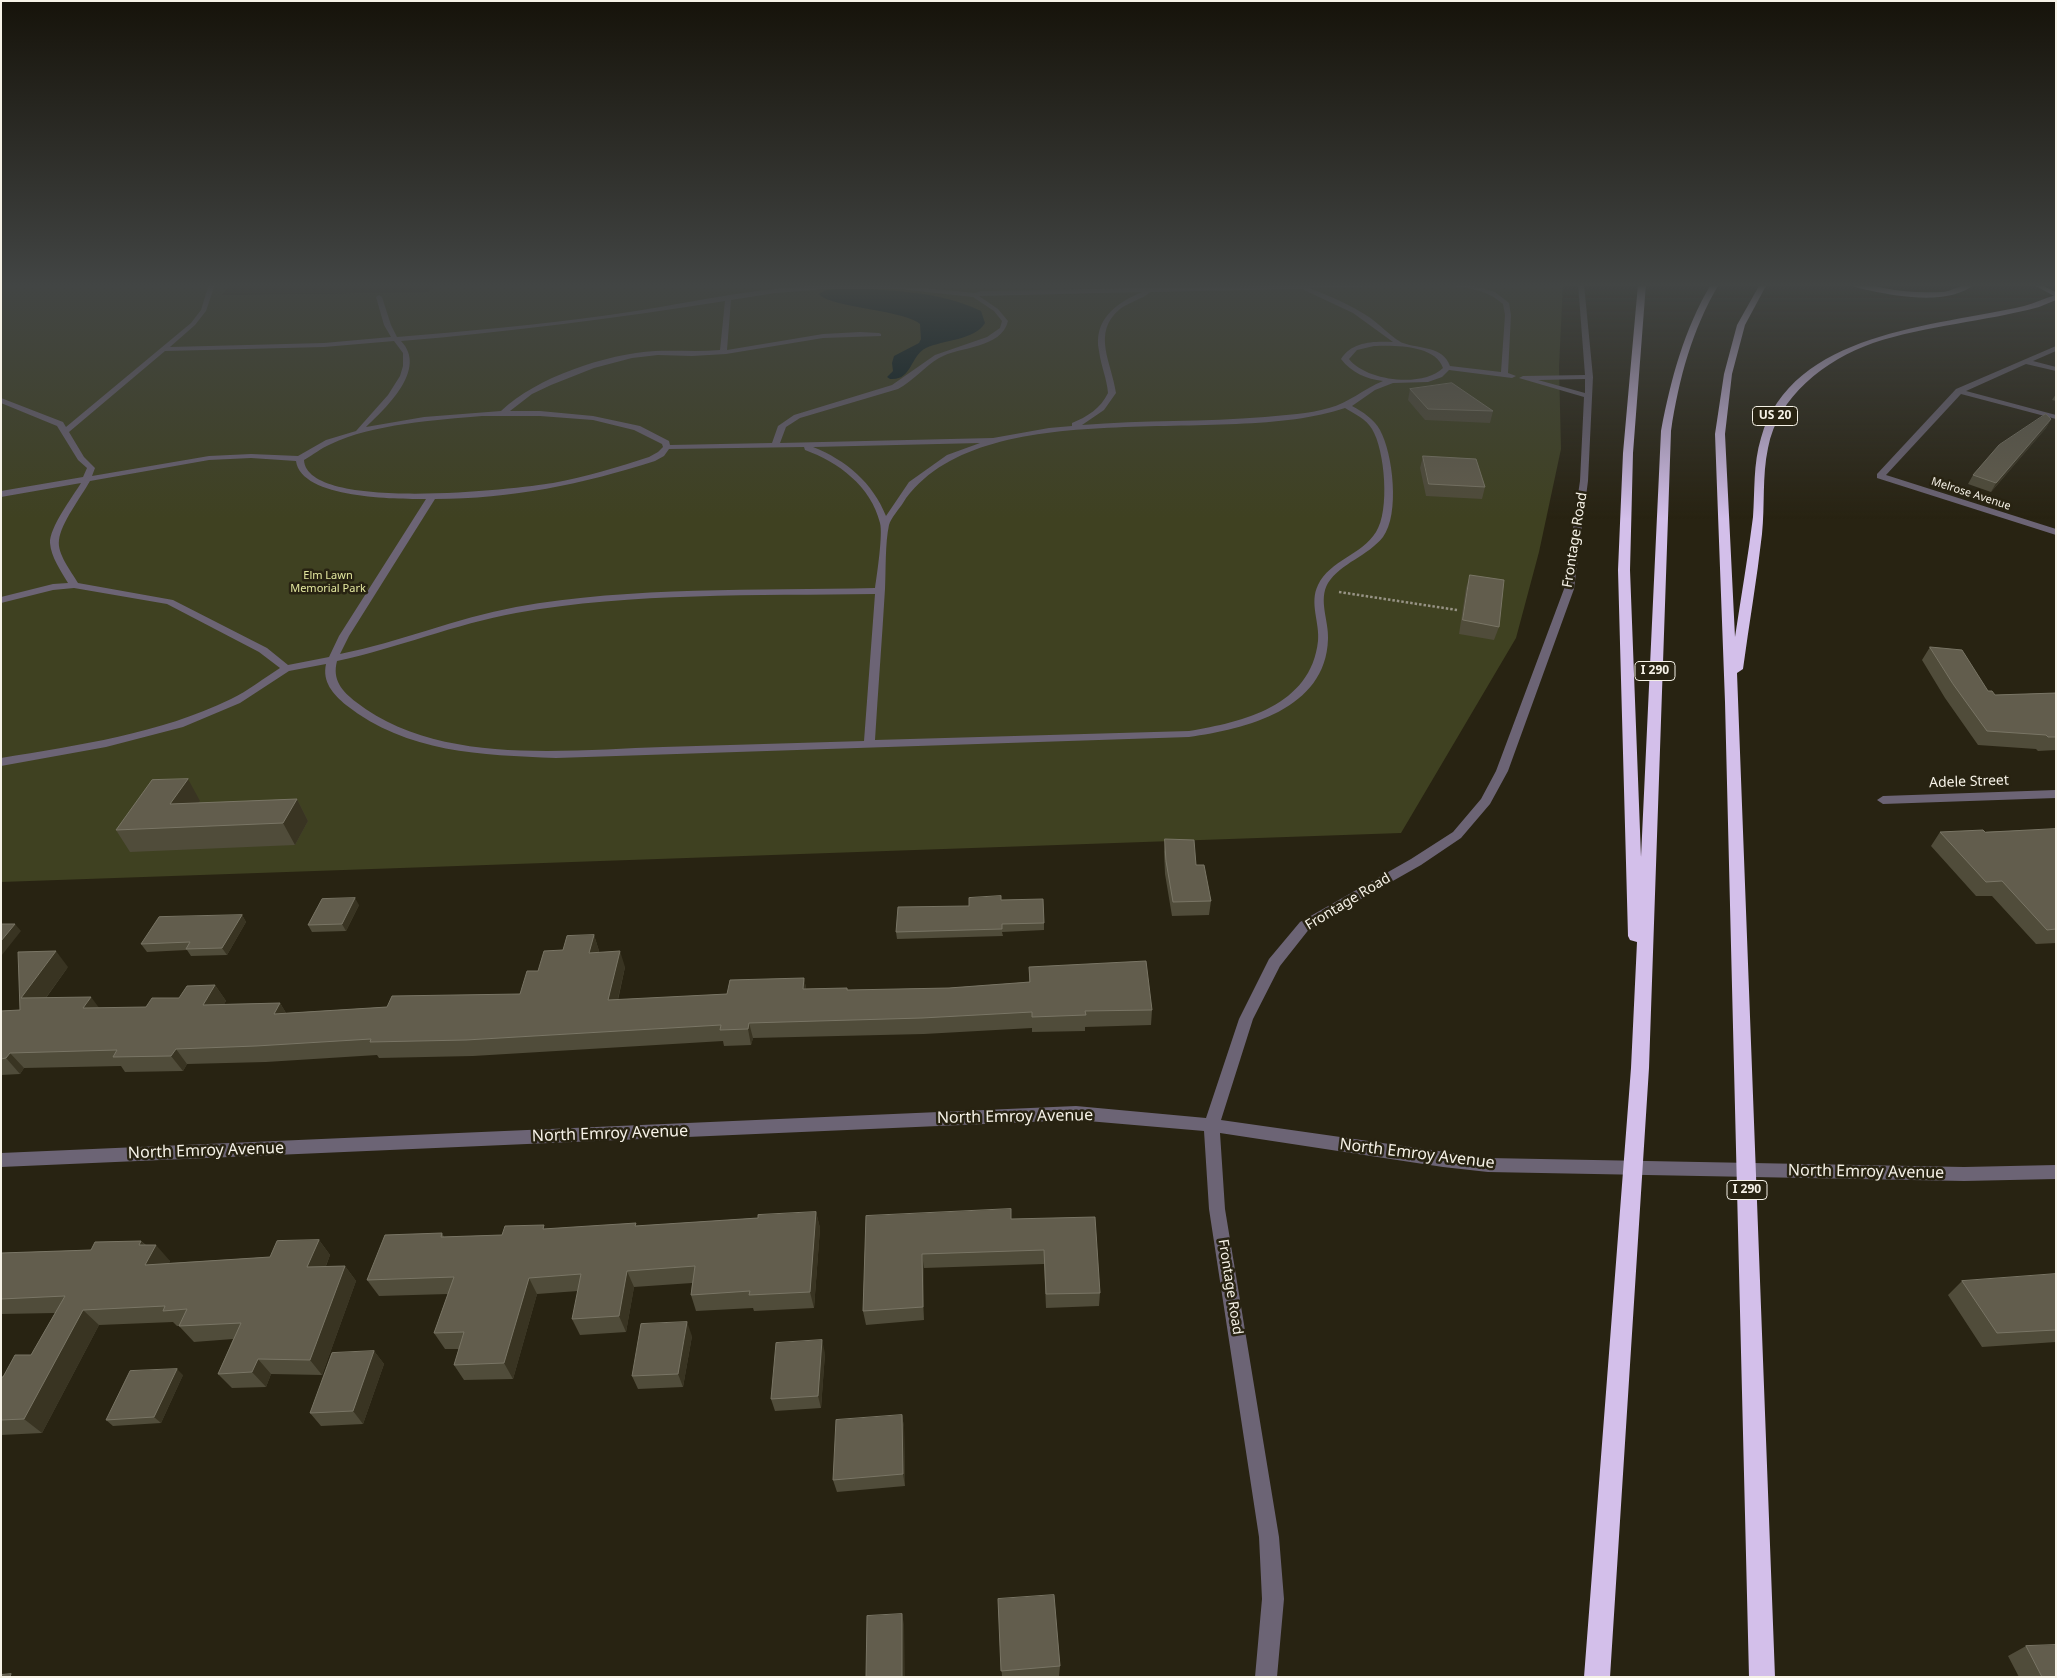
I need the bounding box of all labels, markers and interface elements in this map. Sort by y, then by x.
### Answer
road number: US 20 [1752,406,1798,426]
street label: Melrose Avenue [1930,475,2012,513]
street label: Frontage Road [1559,491,1591,589]
park label: Elm Lawn Memorial Park [290,569,366,595]
road number: I 290 [1635,661,1675,680]
street label: Adele Street [1929,772,2009,792]
street label: Frontage Road [1302,870,1394,934]
street label: North Emroy Avenue [937,1106,1093,1128]
street label: North Emroy Avenue [532,1122,688,1146]
street label: North Emroy Avenue [1338,1135,1496,1173]
street label: North Emroy Avenue [128,1139,284,1163]
street label: North Emroy Avenue [1788,1161,1944,1183]
road number: I 290 [1727,1180,1767,1200]
street label: Frontage Road [1214,1238,1246,1336]

